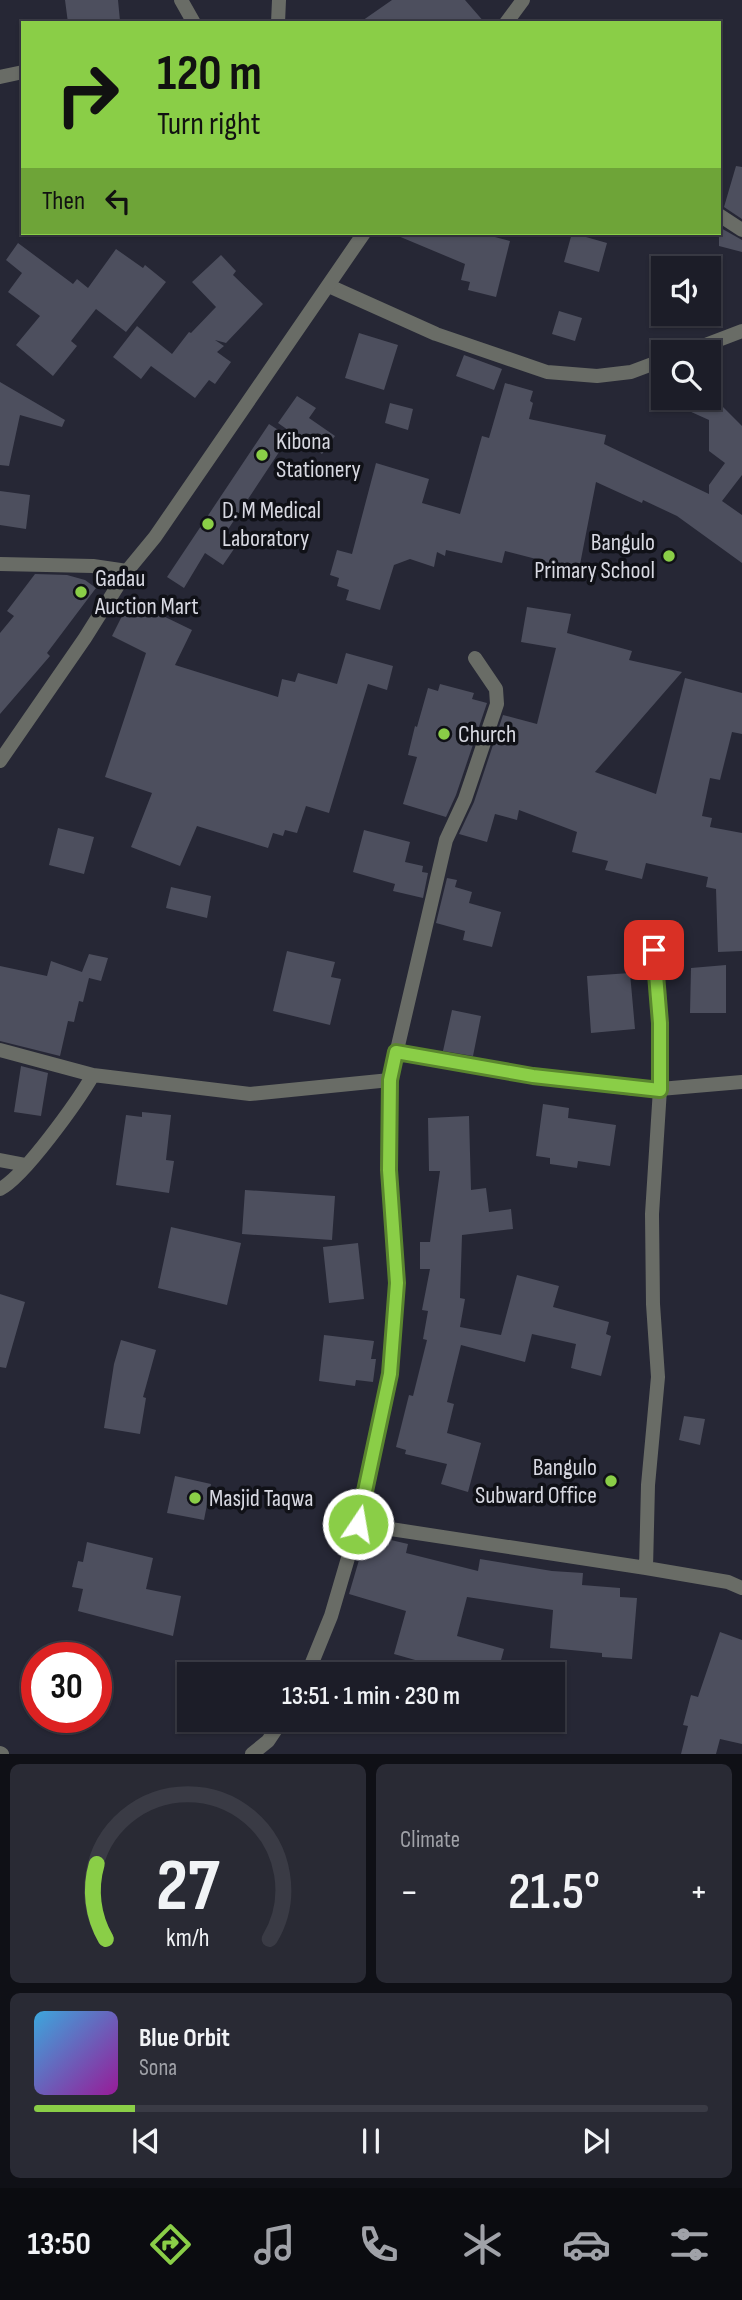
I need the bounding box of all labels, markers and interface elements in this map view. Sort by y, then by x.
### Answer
text: 120 m [157,45,262,104]
icon: right [42,49,133,140]
text: Turn right [157,105,261,144]
icon: left [99,182,137,220]
text: Then [42,186,85,217]
map controls [651,256,721,410]
button: sound [651,256,721,326]
button: search [651,340,721,410]
place label: Kibona Stationery [276,427,361,484]
marker: Kibona Stationery [254,447,270,463]
place label: D. M Medical Laboratory [222,496,321,553]
marker: D. M Medical Laboratory [200,516,216,532]
place label: Bangulo Primary School [534,528,655,585]
marker: Bangulo Primary School [661,548,677,564]
place label: Gadau Auction Mart [94,564,199,621]
marker: Gadau Auction Mart [73,584,89,600]
place label: Church [458,720,516,749]
marker: Church [436,726,452,742]
pin [624,920,684,980]
icon: arrive [635,931,673,969]
place label: Bangulo Subward Office [475,1453,597,1510]
marker: Bangulo Subward Office [603,1473,619,1489]
place label: Masjid Taqwa [209,1484,313,1513]
position arrow [321,1487,395,1561]
marker: Masjid Taqwa [187,1490,203,1506]
speed limit sign: 30 [21,1642,112,1733]
text: 13:51 · 1 min · 230 m [282,1681,460,1712]
text: Climate [400,1826,460,1854]
text: 27 [156,1844,220,1932]
text: 21.5° [508,1861,600,1924]
text: − [400,1870,419,1915]
text: + [689,1870,708,1915]
text: km/h [166,1923,210,1954]
text: Blue Orbit [139,2023,230,2054]
text: Sona [139,2054,177,2082]
icon: previous [127,2122,165,2160]
icon: pause [352,2122,390,2160]
icon: next [577,2122,615,2160]
icon: directions [146,2220,195,2269]
icon: music [250,2220,299,2269]
icon: phone [354,2220,403,2269]
icon: climate [458,2220,507,2269]
icon: car [562,2220,611,2269]
icon: filters [665,2220,714,2269]
text: 13:50 [27,2225,91,2264]

